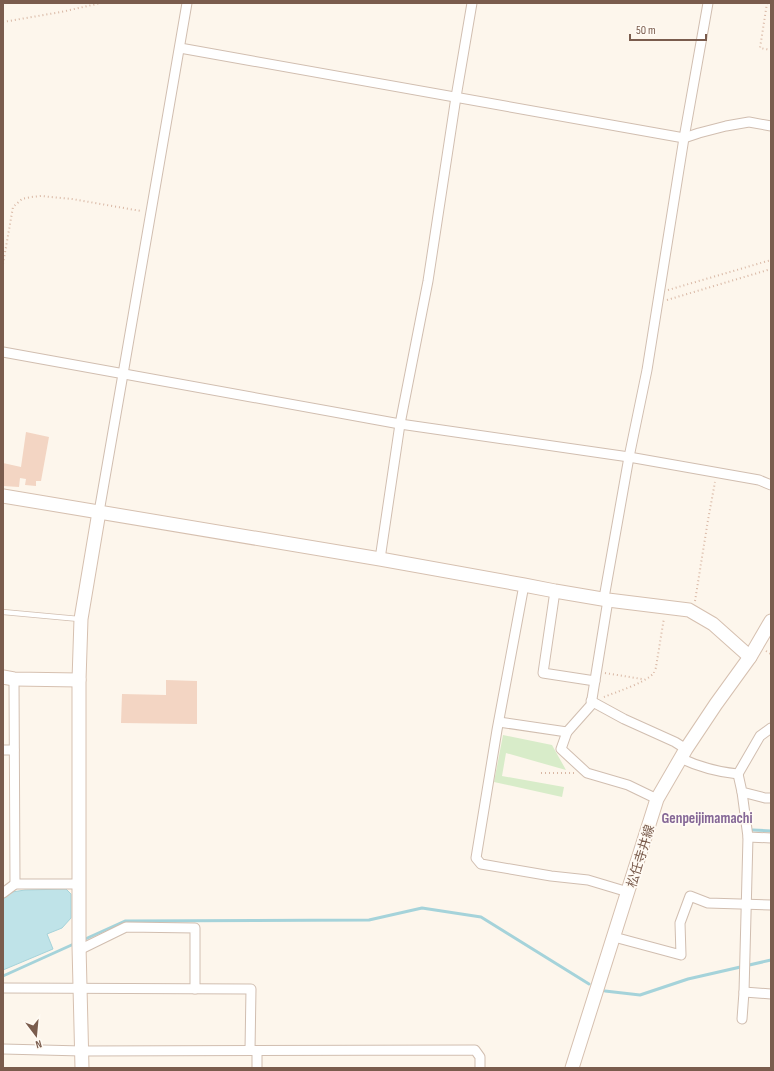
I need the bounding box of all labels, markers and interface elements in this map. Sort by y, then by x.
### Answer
scale bar [630,16,706,42]
text: 50 m [636,23,656,38]
district label: Genpeijimamachi [661,809,753,828]
street label: 松任寺井線 [624,823,658,890]
north arrow [16,1015,56,1055]
text: N [34,1037,43,1051]

